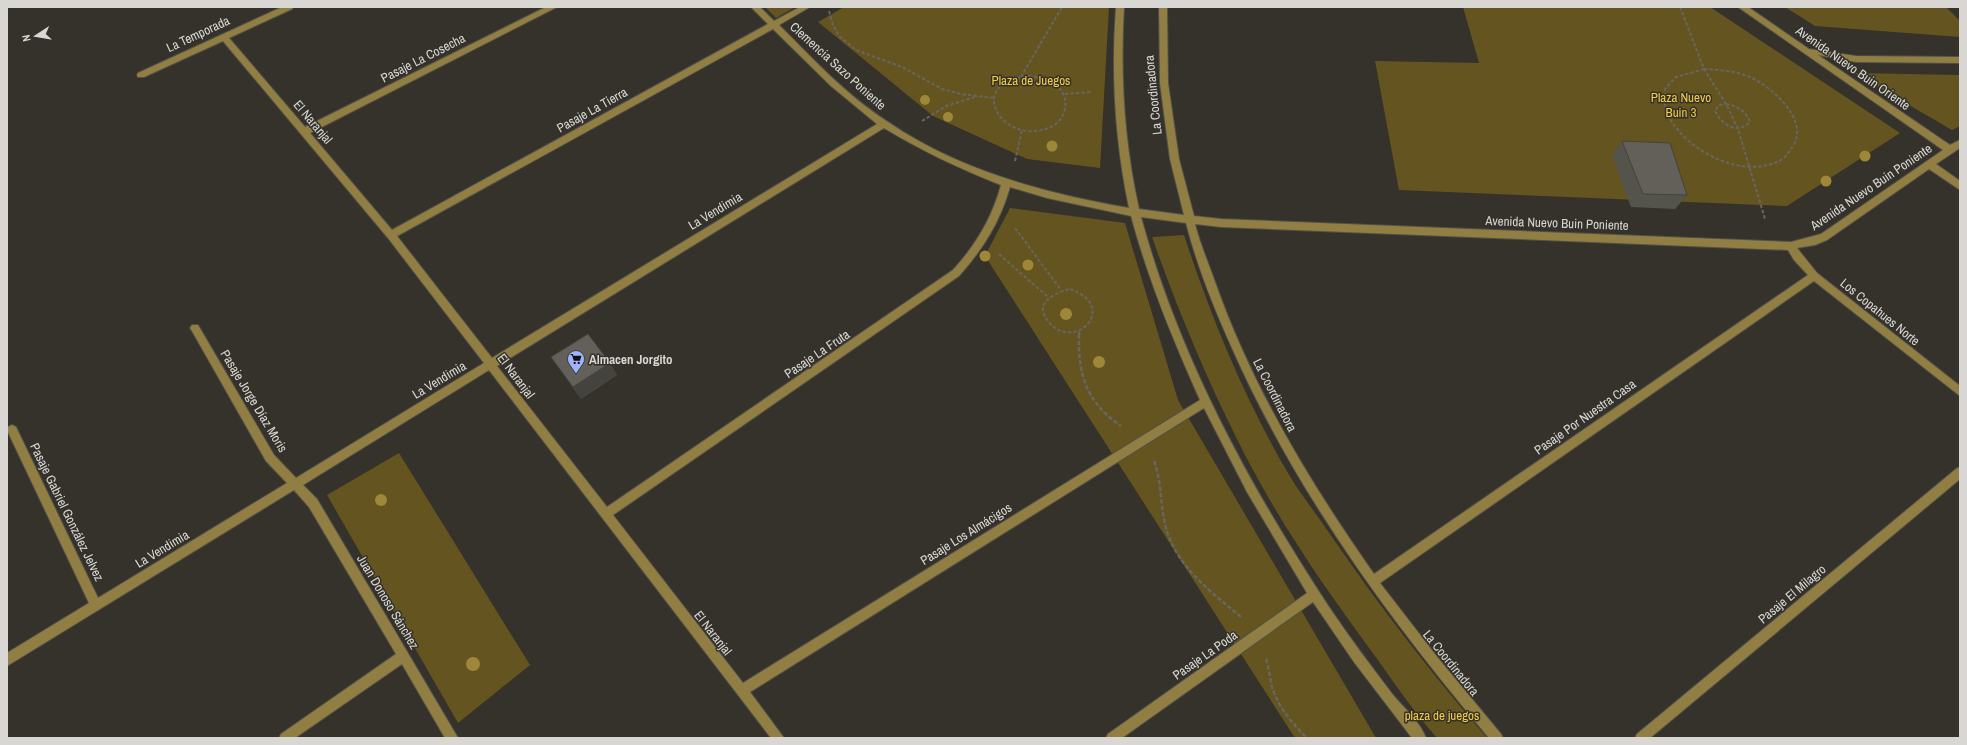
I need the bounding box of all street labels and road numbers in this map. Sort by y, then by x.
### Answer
street label: La Temporada [164,12,232,56]
street label: Clemencia Sazo Poniente [786,18,890,114]
street label: Avenida Nuevo Buin Oriente [1792,21,1914,114]
street label: Pasaje La Cosecha [378,29,468,87]
street label: La Coordinadora [1140,54,1166,136]
street label: Pasaje La Tierra [554,84,630,136]
street label: El Naranjal [290,97,336,147]
street label: Avenida Nuevo Buin Poniente [1806,140,1935,235]
street label: La Vendimia [685,188,745,234]
street label: Avenida Nuevo Buin Poniente [1484,212,1629,234]
street label: Los Copahues Norte [1837,275,1923,349]
street label: Pasaje La Fruta [781,326,853,382]
street label: Pasaje Jorge Díaz Moris [217,347,291,455]
street label: El Naranjal [494,350,538,402]
street label: La Coordinadora [1249,355,1301,435]
street label: La Vendimia [409,357,469,403]
street label: Pasaje Por Nuestra Casa [1531,376,1639,458]
street label: Pasaje Gabriel González Jelvez [26,440,108,584]
street label: Pasaje Los Almácigos [917,499,1015,569]
street label: La Vendimia [132,526,192,572]
street label: Juan Donoso Sánchez [353,552,423,652]
street label: Pasaje El Milagro [1755,561,1830,627]
street label: El Naranjal [690,607,736,659]
street label: Pasaje La Poda [1169,626,1241,684]
street label: La Coordinadora [1419,627,1483,699]

